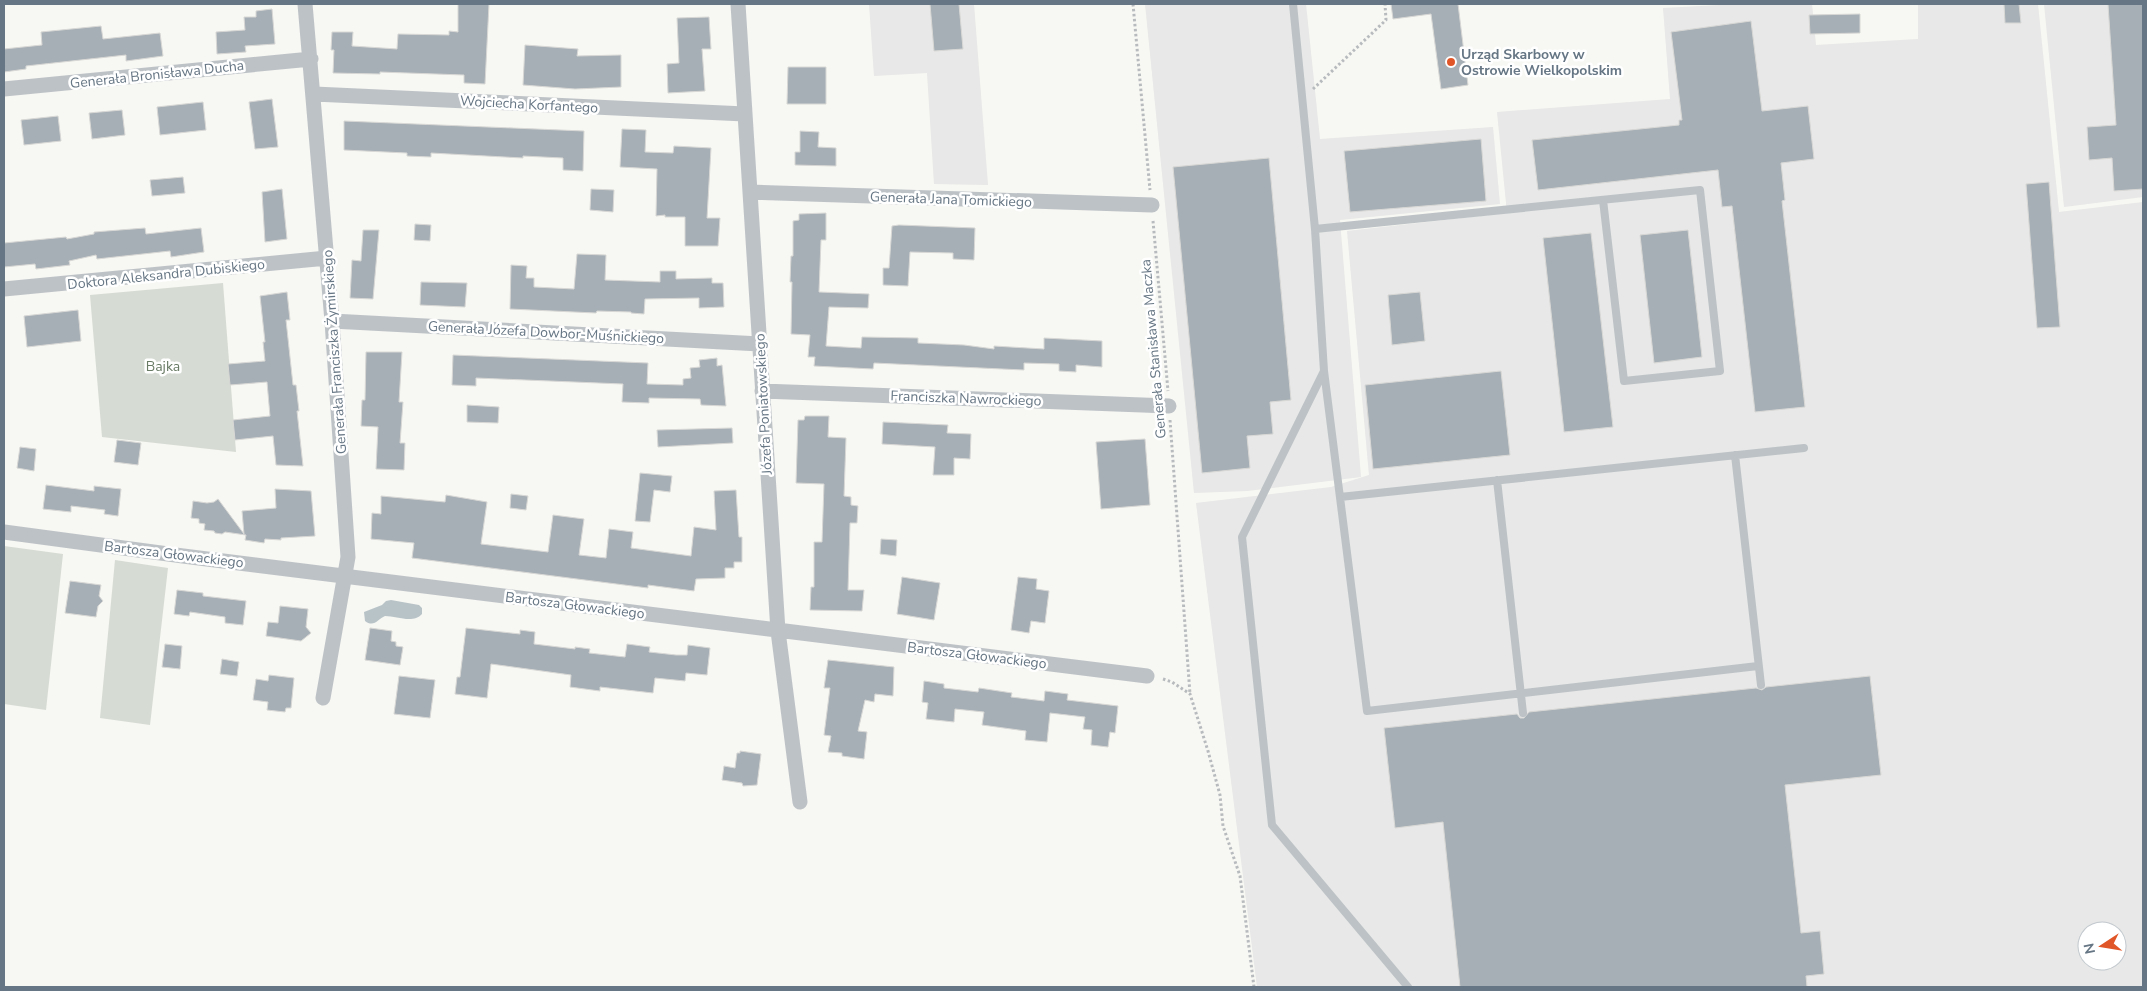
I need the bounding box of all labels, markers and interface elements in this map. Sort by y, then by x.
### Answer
place label: Urząd Skarbowy w Ostrowie Wielkopolskim [1461,45,1622,80]
street label: Generała Bronisława Ducha [69,56,245,93]
marker: Urząd Skarbowy w Ostrowie Wielkopolskim [1445,56,1457,68]
street label: Wojciecha Korfantego [459,91,599,118]
street label: Generała Jana Tomickiego [870,187,1032,212]
street label: Generała Franciszka Żymirskiego [318,249,351,455]
street label: Doktora Aleksandra Dubiskiego [66,255,266,294]
street label: Generała Stanisława Maczka [1136,258,1171,440]
street label: Generała Józefa Dowbor-Muśnickiego [427,317,665,348]
street label: Józefa Poniatowskiego [750,333,777,476]
park label: Bajka [146,357,180,376]
street label: Franciszka Nawrockiego [890,386,1042,411]
street label: Bartosza Głowackiego [103,537,245,572]
street label: Bartosza Głowackiego [504,588,646,623]
street label: Bartosza Głowackiego [906,638,1048,673]
north arrow [2077,921,2127,971]
text: N [2079,941,2100,956]

